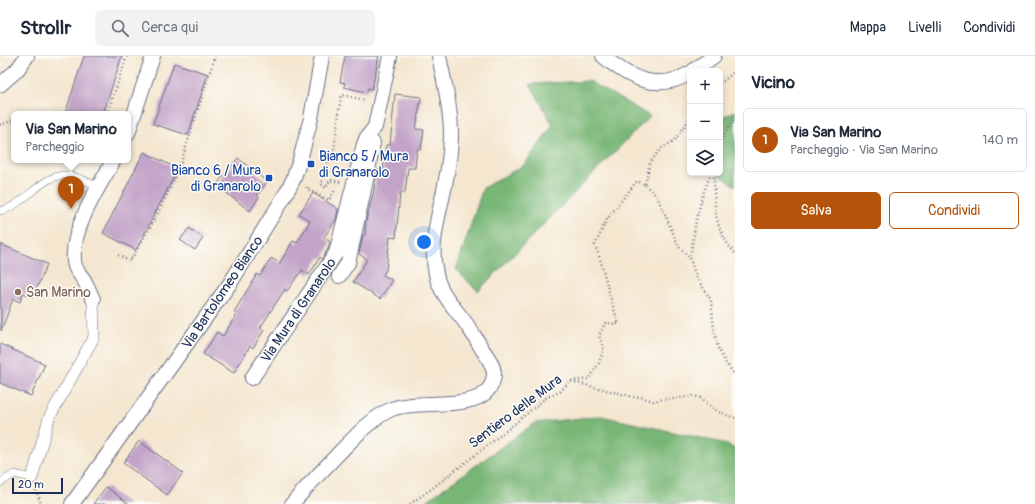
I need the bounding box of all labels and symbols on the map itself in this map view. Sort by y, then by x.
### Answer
place label: Bianco 5 / Mura di Granarolo [319,148,408,181]
marker: Bianco 5 / Mura di Granarolo [306,159,316,169]
place label: Bianco 6 / Mura di Granarolo [171,162,261,195]
marker: Bianco 6 / Mura di Granarolo [264,173,274,183]
pin: 1 [58,176,84,209]
street label: Via Bartolomeo Bianco [178,232,267,352]
your location [414,232,434,252]
street label: Via Mura di Granarolo [257,254,340,366]
place label: San Marino [26,284,91,301]
marker: San Marino [13,287,23,297]
street label: Sentiero delle Mura [465,371,565,452]
scale bar [12,476,63,495]

